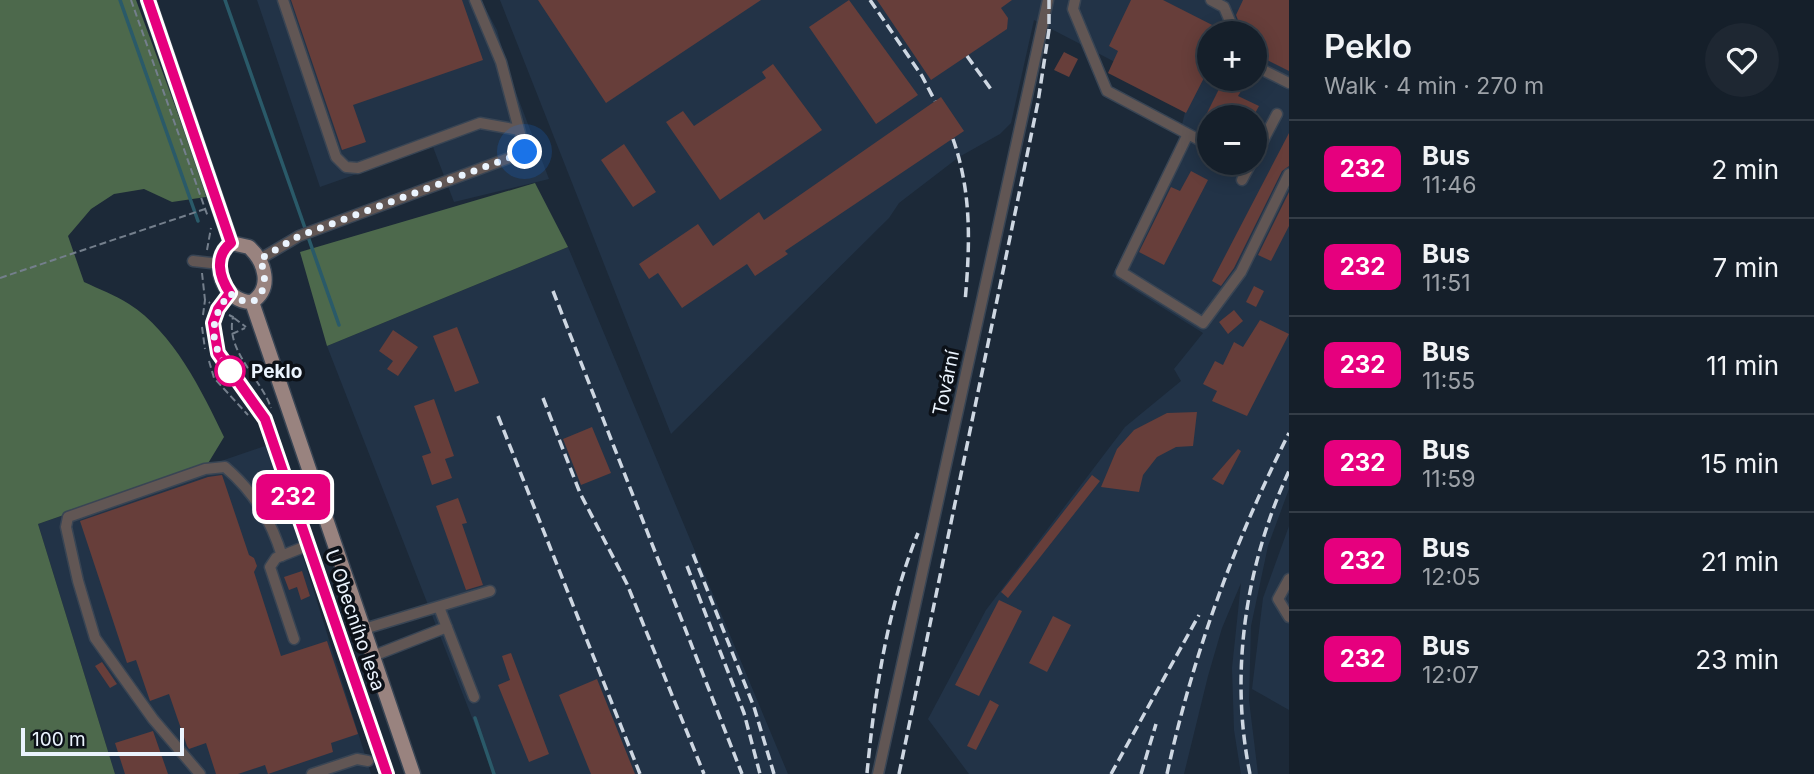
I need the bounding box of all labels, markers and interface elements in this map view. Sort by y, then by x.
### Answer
map controls [1197,21,1267,175]
button: + [1197,21,1267,91]
button: heart [1705,23,1779,97]
text: Peklo [1324,26,1412,66]
text: Walk · 4 min · 270 m [1324,72,1544,100]
button: − [1197,105,1267,175]
your location [507,134,542,169]
text: Bus [1422,140,1470,171]
text: 232 [1340,154,1385,183]
text: 2 min [1711,154,1779,185]
text: 11:46 [1422,171,1476,199]
text: Bus [1422,238,1470,269]
text: 232 [1340,252,1385,281]
text: 7 min [1713,252,1779,283]
text: 11:51 [1422,269,1471,297]
text: Bus [1422,336,1470,367]
street label: Tovární [928,348,964,418]
text: 232 [1340,350,1385,379]
text: 11 min [1706,350,1779,381]
marker: Peklo [215,356,245,386]
place label: Peklo [251,360,302,383]
text: 11:55 [1422,367,1475,395]
text: Bus [1422,434,1470,465]
text: 232 [1340,448,1385,477]
text: 15 min [1701,448,1779,479]
text: 11:59 [1422,465,1476,493]
line badge: 232 [253,474,333,520]
text: 232 [270,482,316,511]
text: Bus [1422,532,1470,563]
street label: U Obecního lesa [320,546,390,694]
text: 232 [1340,546,1385,575]
text: 21 min [1701,546,1779,577]
text: 12:05 [1422,563,1481,591]
text: Bus [1422,630,1470,661]
text: 232 [1340,644,1385,673]
text: 23 min [1695,644,1779,675]
text: 12:07 [1422,661,1479,689]
scale bar [21,725,184,757]
text: 100 m [32,728,86,751]

